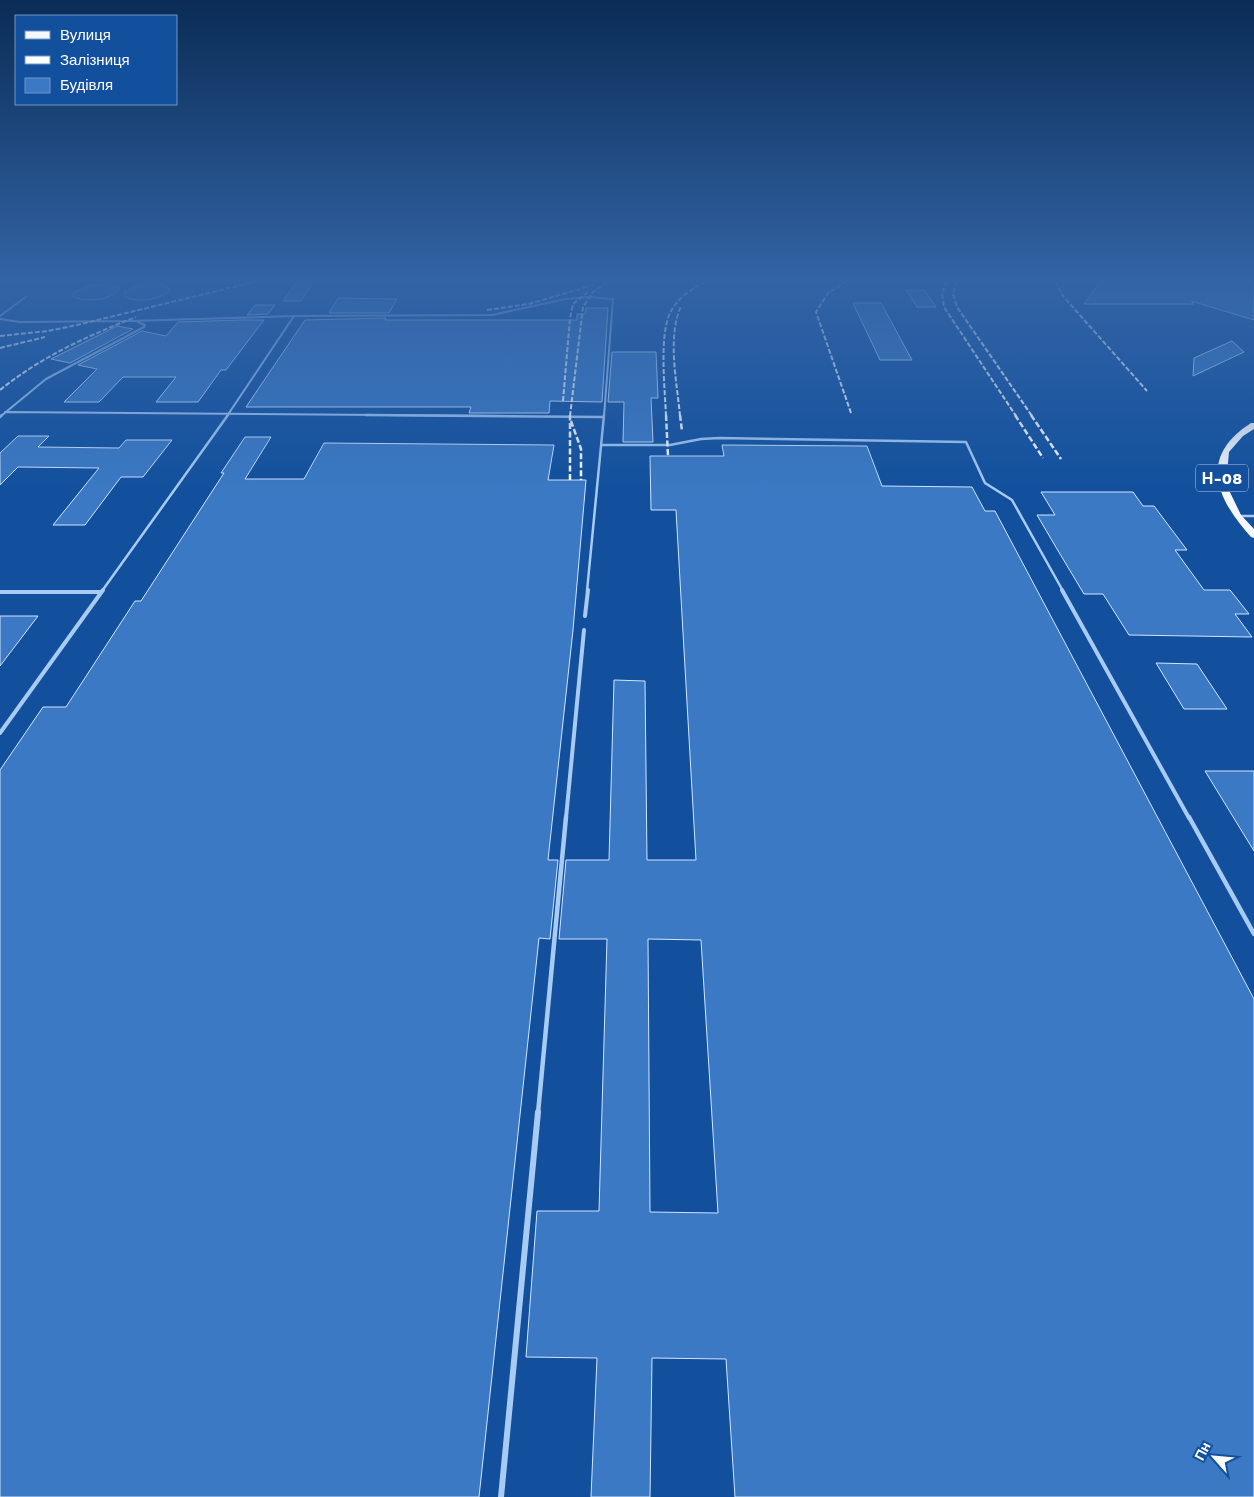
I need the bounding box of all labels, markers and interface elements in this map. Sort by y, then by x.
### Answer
legend [15,15,178,105]
text: Вулиця [60,26,111,44]
text: Залізниця [60,51,130,69]
text: Будівля [60,76,113,94]
road number: Н-08 [1196,464,1248,492]
north arrow [1189,1432,1239,1482]
text: Пн [1191,1439,1214,1463]

